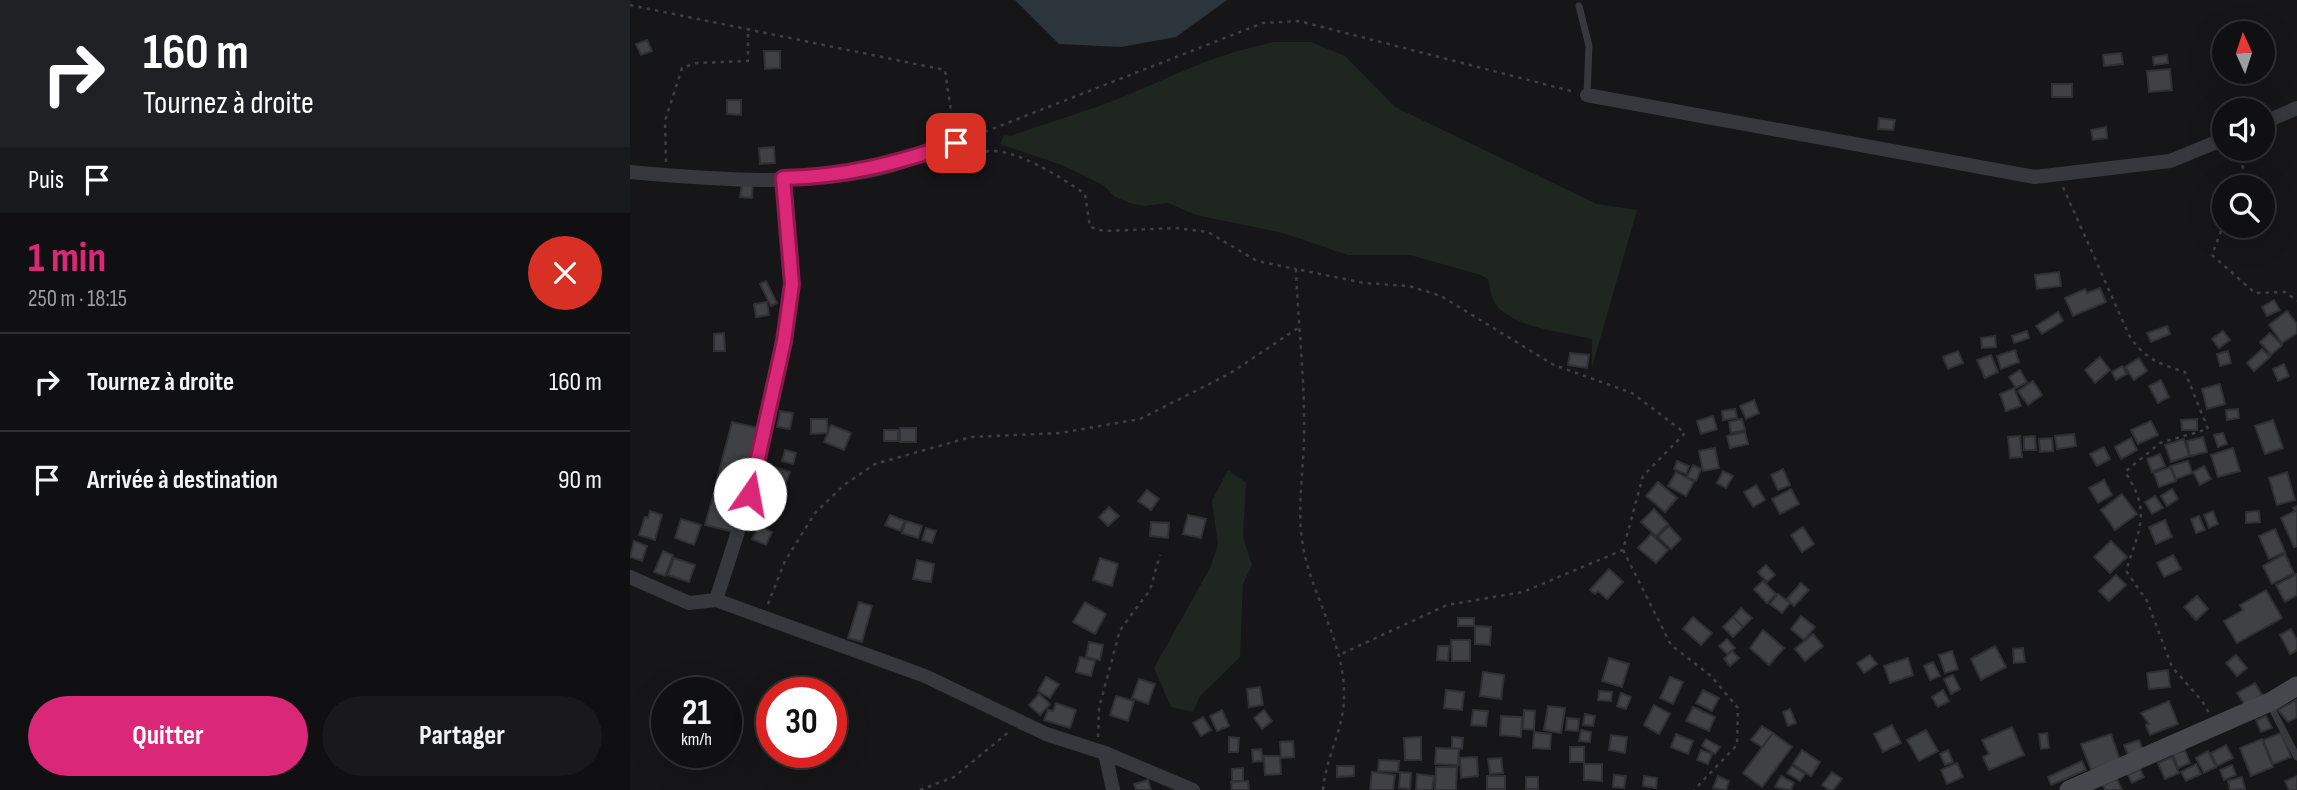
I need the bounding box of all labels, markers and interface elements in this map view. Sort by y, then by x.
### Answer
north arrow [2212,21,2275,84]
map controls [2212,21,2275,238]
text: 160 m [143,24,249,83]
icon: right [28,28,119,119]
text: Tournez à droite [143,84,314,123]
button: sound [2212,98,2275,161]
pin [926,113,986,173]
icon: arrive [937,124,975,162]
icon: arrive [78,161,116,199]
text: Puis [28,165,64,196]
button: search [2212,175,2275,238]
text: 1 min [28,233,106,284]
button: close [528,236,602,310]
text: 250 m · 18:15 [28,285,127,313]
icon: right [28,363,66,401]
text: Tournez à droite [87,367,234,398]
text: 160 m [549,367,602,398]
position arrow [713,457,787,531]
icon: arrive [28,461,66,499]
text: Arrivée à destination [87,465,278,496]
text: 90 m [558,465,602,496]
speed limit sign: 30 [756,677,847,768]
text: 21 [682,692,711,735]
button: Quitter [28,696,308,776]
button: Partager [322,696,602,776]
text: km/h [681,729,712,750]

